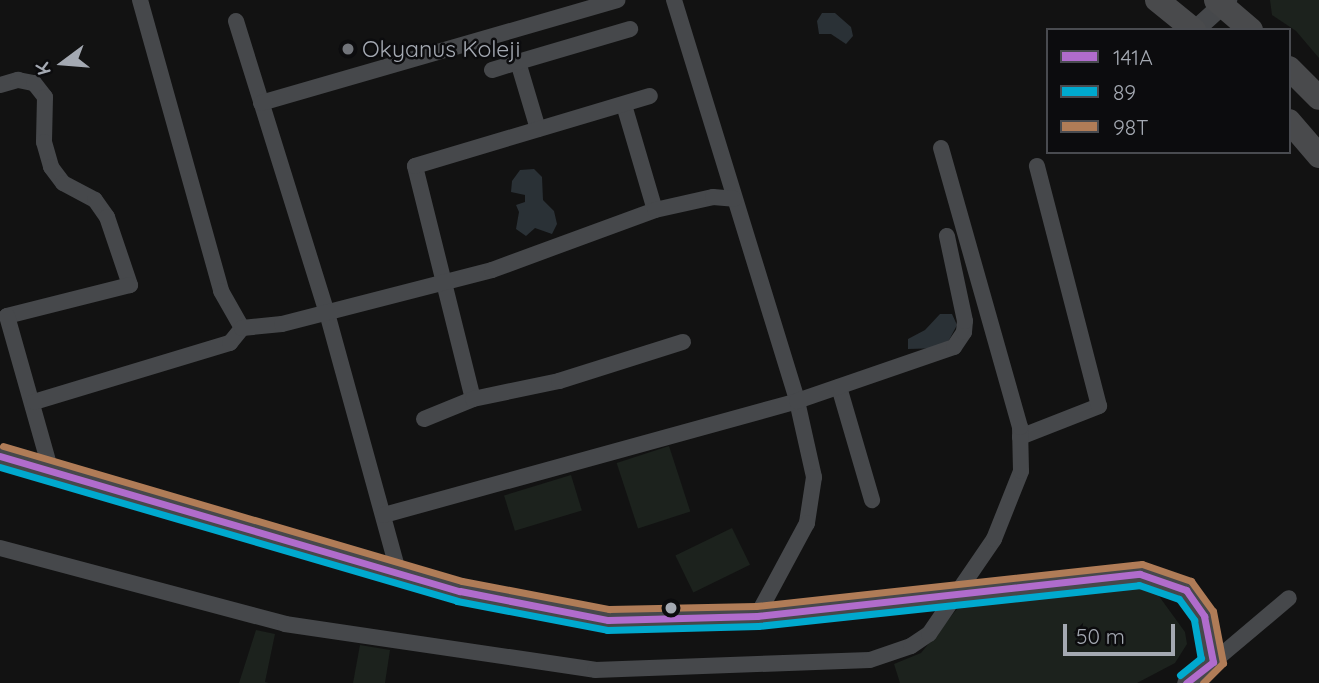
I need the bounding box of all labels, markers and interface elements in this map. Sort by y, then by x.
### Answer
north arrow [28,28,98,98]
legend [1046,28,1291,154]
place label: Okyanus Koleji [362,35,520,63]
marker: Okyanus Koleji [340,41,356,57]
text: 141A [1113,44,1153,70]
text: K [30,60,56,78]
text: 89 [1113,79,1136,105]
text: 98T [1113,114,1149,140]
unlabelled marker [664,601,678,615]
scale bar [1067,610,1179,654]
text: 50 m [1076,623,1125,649]

